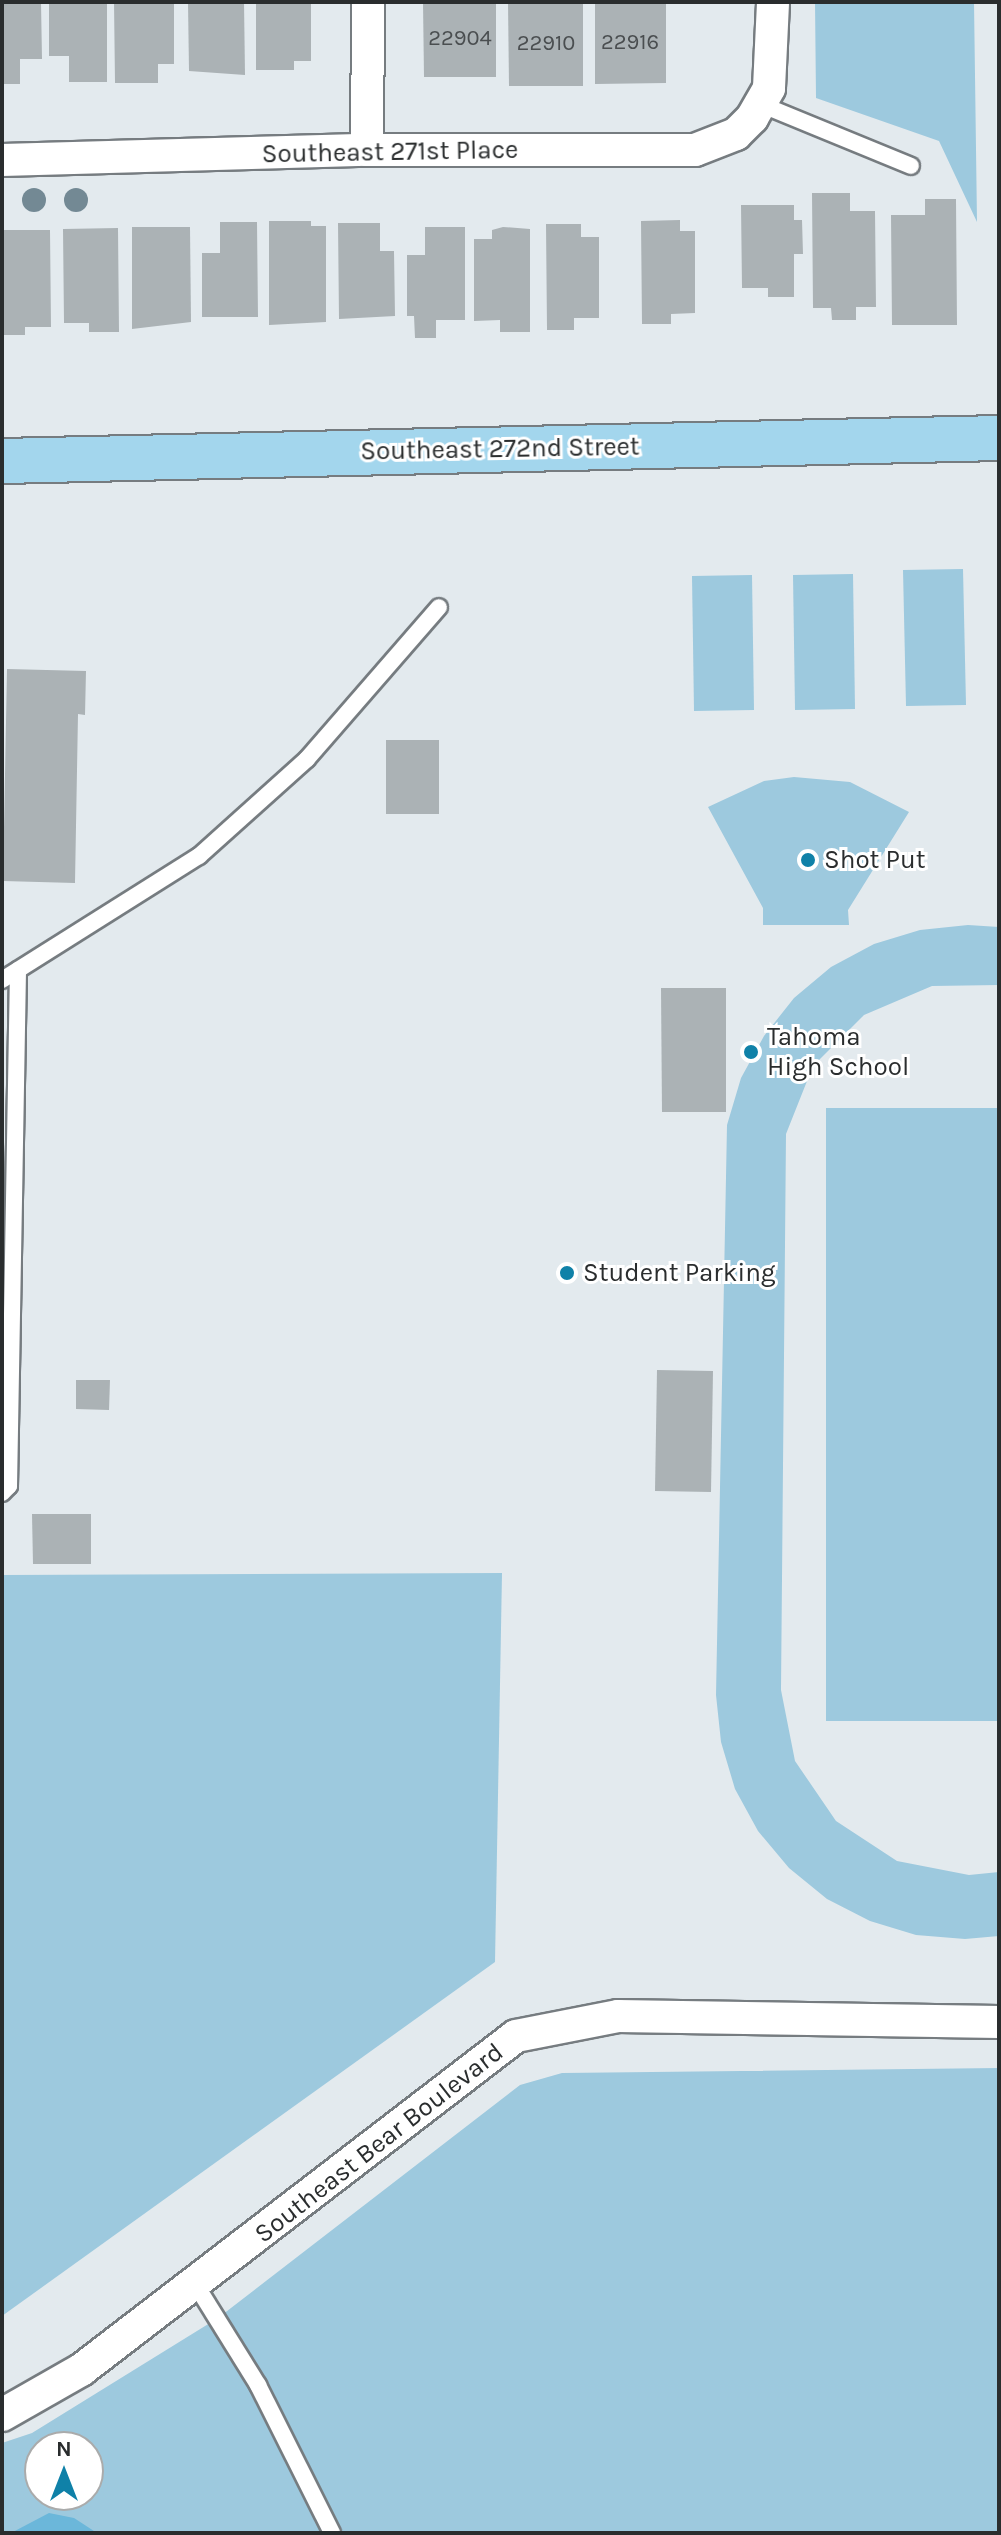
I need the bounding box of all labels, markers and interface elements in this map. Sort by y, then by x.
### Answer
house number: 22904 [428,26,492,52]
house number: 22916 [601,30,659,56]
house number: 22910 [517,31,575,57]
street label: Southeast 271st Place [261,134,519,170]
street label: Southeast 272nd Street [360,431,640,467]
place label: Shot Put [824,844,925,876]
marker: Shot Put [799,851,817,869]
place label: Tahoma High School [767,1021,909,1082]
marker: Tahoma High School [742,1043,760,1061]
place label: Student Parking [583,1257,776,1289]
marker: Student Parking [558,1264,576,1282]
street label: Southeast Bear Boulevard [249,2036,509,2250]
north arrow [24,2431,104,2511]
text: N [56,2436,72,2462]

